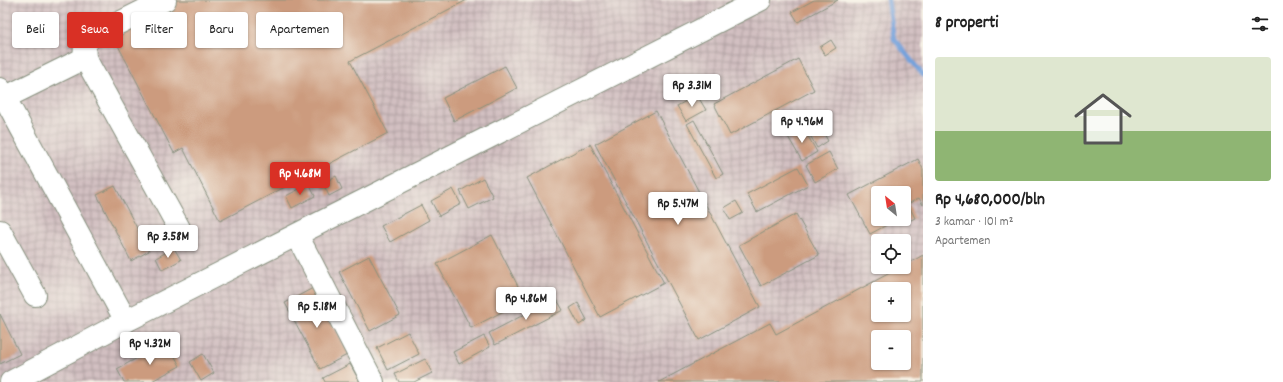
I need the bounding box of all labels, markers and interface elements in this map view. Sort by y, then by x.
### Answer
chip: Beli [12,12,59,48]
chip: Sewa [67,12,123,48]
chip: Filter [131,12,187,48]
chip: Baru [195,12,248,48]
chip: Apartemen [256,12,343,48]
text: 8 properti [935,12,998,36]
icon: filters [1249,13,1271,35]
pin: Rp 3.31M [651,74,733,108]
text: Rp 3.31M [672,77,712,96]
icon: home [1067,83,1139,155]
pin: Rp 4.96M [761,110,843,144]
text: Rp 4.96M [781,113,823,132]
pin: Rp 4.68M [259,162,341,196]
text: Rp 4.68M [279,165,321,184]
north arrow [871,186,911,226]
map controls [871,186,911,370]
text: Rp 4,680,000/bln [935,189,1045,213]
pin: Rp 5.47M [637,192,719,226]
text: Rp 5.47M [657,195,699,214]
text: 3 kamar · 101 m² [935,213,1013,232]
pin: Rp 3.58M [127,225,209,259]
text: Rp 3.58M [147,228,189,247]
text: Apartemen [935,232,990,251]
button: locate [871,234,911,274]
button: + [871,282,911,322]
pin: Rp 4.86M [485,287,567,321]
text: Rp 4.86M [505,290,547,309]
pin: Rp 5.18M [276,295,358,329]
text: Rp 5.18M [297,298,337,317]
button: − [871,330,911,370]
pin: Rp 4.32M [109,332,191,366]
text: Rp 4.32M [129,335,171,354]

